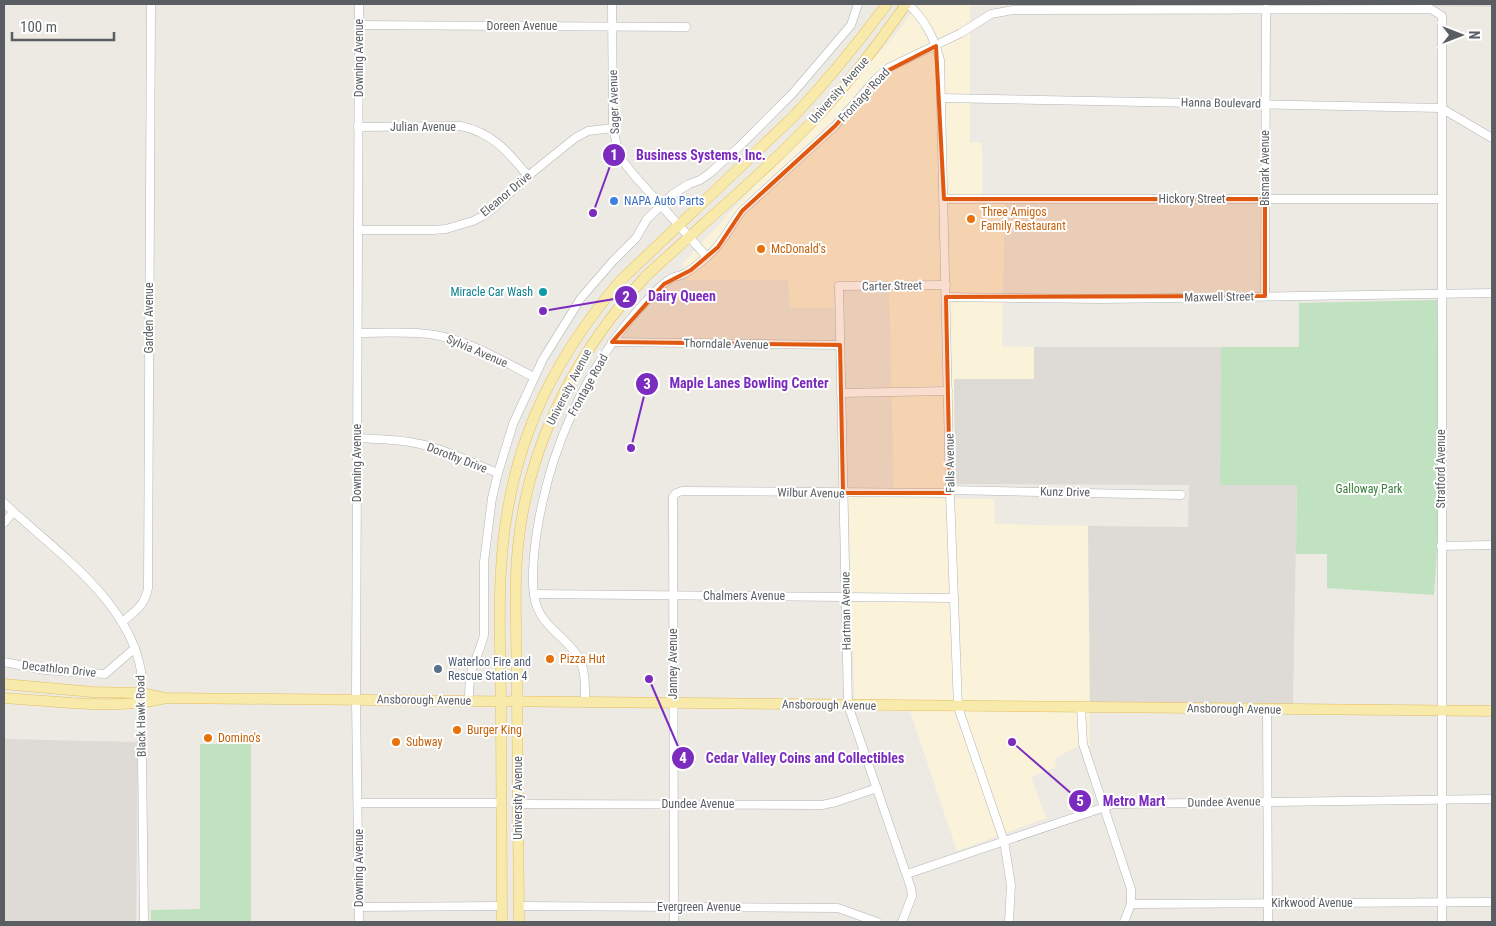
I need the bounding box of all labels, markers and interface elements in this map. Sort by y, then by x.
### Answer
scale bar [12,10,115,42]
north arrow [1436,10,1486,60]
text: 100 m [20,18,57,36]
street label: Downing Avenue [352,18,366,97]
street label: Doreen Avenue [487,19,558,33]
text: N [1466,31,1482,39]
street label: University Avenue [806,54,872,126]
street label: Frontage Road [835,65,893,125]
street label: Sager Avenue [606,69,622,134]
street label: Hanna Boulevard [1181,95,1261,111]
street label: Julian Avenue [390,120,456,134]
street label: Bismark Avenue [1258,130,1272,206]
callout: Business Systems, Inc. [601,140,776,169]
text: 1 [610,146,618,164]
text: Business Systems, Inc. [636,147,766,163]
street label: Eleanor Drive [478,168,535,219]
street label: Hickory Street [1159,192,1226,206]
place label: NAPA Auto Parts [624,194,704,208]
marker: NAPA Auto Parts [608,195,620,207]
place label: Three Amigos Family Restaurant [981,205,1066,233]
marker: Three Amigos Family Restaurant [965,213,977,225]
place label: McDonald's [771,242,826,256]
marker: McDonald's [755,243,767,255]
street label: Carter Street [862,278,923,294]
street label: Garden Avenue [142,282,156,354]
callout: Dairy Queen [613,282,726,311]
place label: Miracle Car Wash [450,285,533,299]
marker: Miracle Car Wash [537,286,549,298]
text: 2 [622,288,630,306]
text: Dairy Queen [648,288,716,304]
street label: Maxwell Street [1184,289,1255,305]
street label: Sylvia Avenue [444,332,510,370]
street label: Thorndale Avenue [683,336,769,352]
street label: University Avenue [544,346,594,427]
street label: Frontage Road [565,352,611,418]
callout: Maple Lanes Bowling Center [635,369,839,398]
text: 3 [643,375,651,393]
text: Maple Lanes Bowling Center [669,375,829,391]
street label: Downing Avenue [350,423,364,502]
street label: Stratford Avenue [1434,429,1448,509]
street label: Falls Avenue [942,433,958,493]
street label: Dorothy Drive [425,440,489,476]
park label: Galloway Park [1336,482,1403,496]
street label: Wilbur Avenue [777,485,845,501]
street label: Kunz Drive [1040,485,1090,499]
street label: Hartman Avenue [838,571,854,650]
street label: Chalmers Avenue [703,589,785,603]
street label: Janney Avenue [666,628,680,700]
place label: Pizza Hut [560,652,606,666]
marker: Pizza Hut [544,653,556,665]
place label: Waterloo Fire and Rescue Station 4 [448,655,531,683]
street label: Decathlon Drive [21,658,97,680]
marker: Waterloo Fire and Rescue Station 4 [432,663,444,675]
street label: Black Hawk Road [133,675,149,757]
street label: Ansborough Avenue [377,692,472,708]
street label: Ansborough Avenue [782,697,877,713]
street label: Ansborough Avenue [1187,701,1282,717]
place label: Burger King [467,723,522,737]
marker: Burger King [451,724,463,736]
place label: Domino's [218,731,261,745]
marker: Domino's [202,732,214,744]
place label: Subway [406,735,442,749]
marker: Subway [390,736,402,748]
callout: Cedar Valley Coins and Collectibles [671,743,915,772]
text: 4 [679,749,687,767]
text: Cedar Valley Coins and Collectibles [706,750,904,766]
street label: University Avenue [511,756,525,840]
callout: Metro Mart [1068,786,1175,815]
text: 5 [1076,792,1084,810]
text: Metro Mart [1103,793,1165,809]
street label: Dundee Avenue [1187,794,1261,810]
street label: Dundee Avenue [662,797,735,811]
street label: Downing Avenue [352,828,366,907]
street label: Kirkwood Avenue [1271,896,1353,910]
street label: Evergreen Avenue [657,900,741,914]

